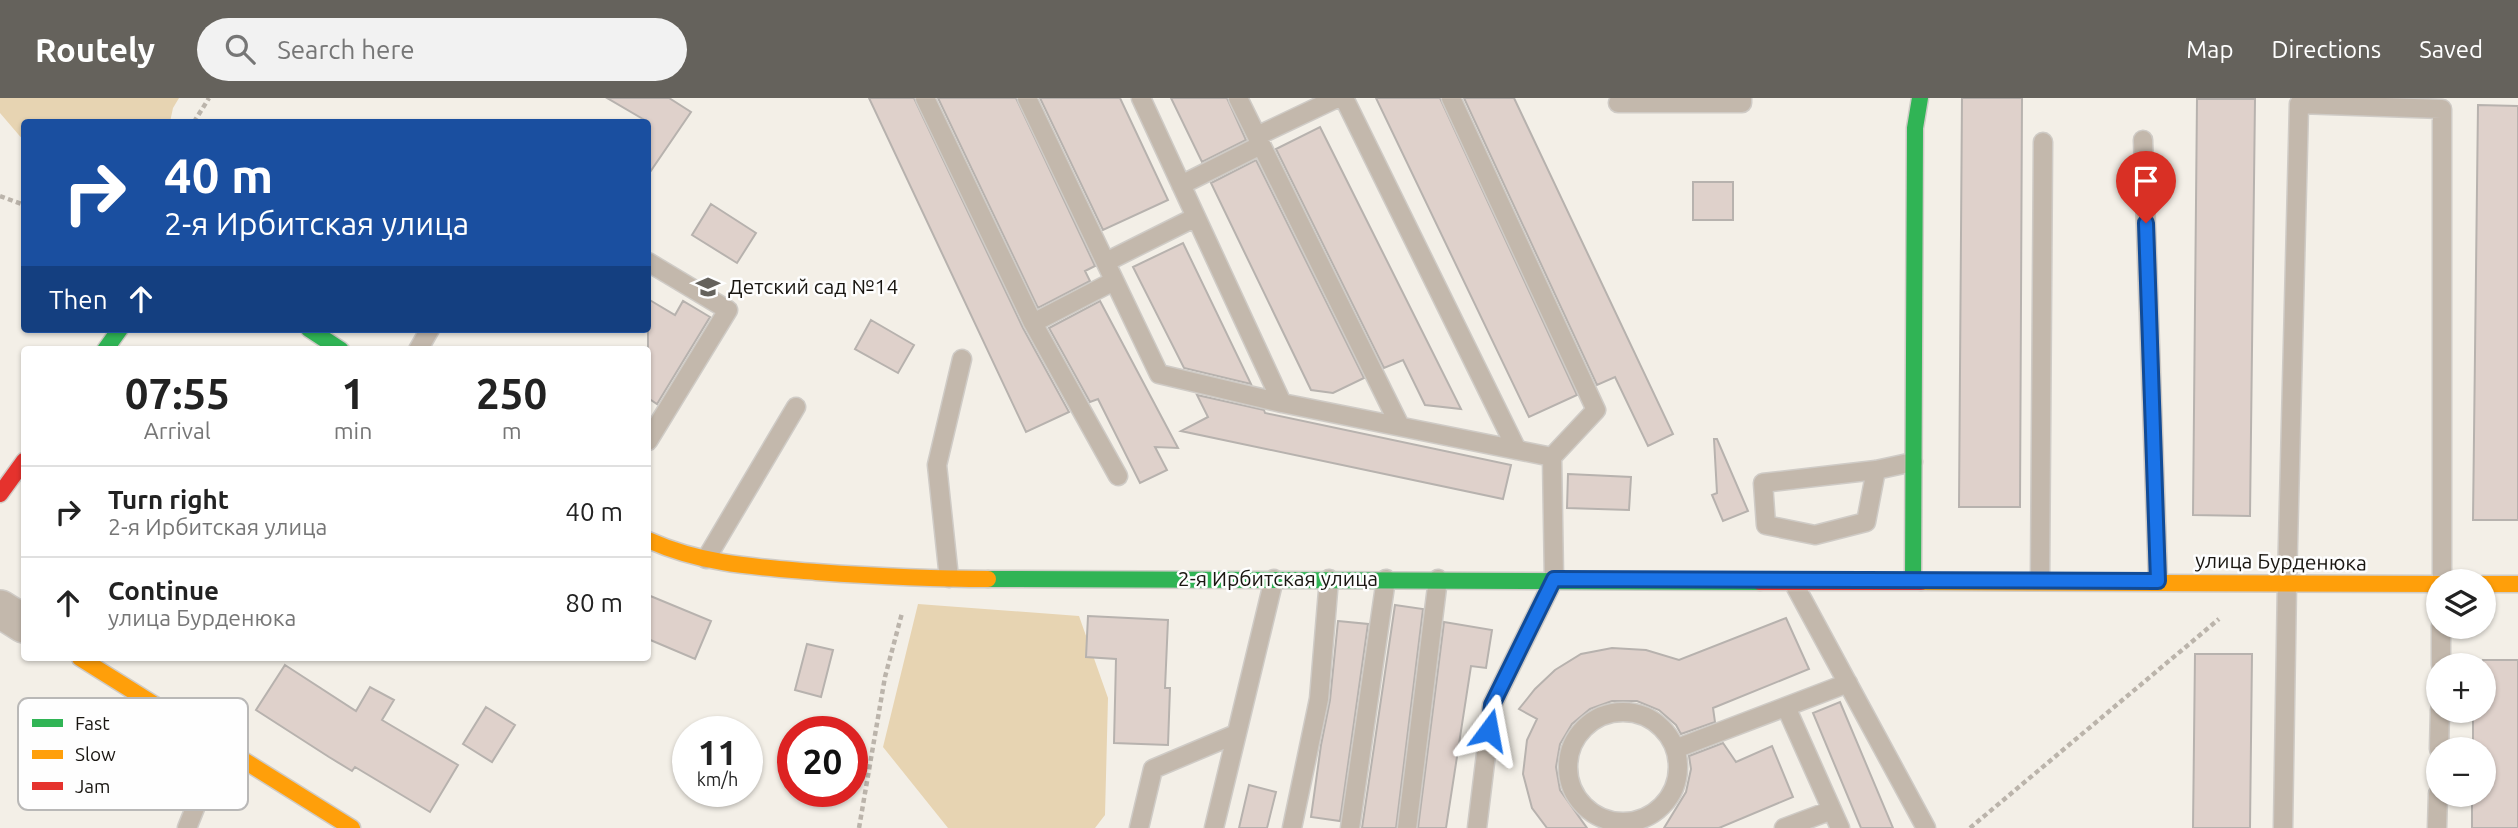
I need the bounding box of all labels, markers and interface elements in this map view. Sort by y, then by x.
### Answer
search box [197,18,687,81]
icon: search [221,30,259,68]
text: Routely [35,31,155,68]
text: Search here [277,35,415,64]
text: Map [2186,36,2233,63]
text: Directions [2271,36,2381,63]
text: Saved [2419,36,2483,63]
icon: right [49,147,140,238]
text: 40 m [164,147,273,202]
pin [2116,151,2176,223]
icon: arrive [2127,162,2165,200]
text: 2-я Ирбитская улица [164,205,469,241]
school or university icon: Детский сад №14 [694,273,722,301]
place label: Детский сад №14 [728,274,898,298]
icon: ahead [122,280,160,318]
text: Then [49,285,108,314]
text: 07:55 [125,370,230,417]
text: 1 [341,370,365,417]
text: 250 [476,370,547,417]
text: Arrival [144,418,211,443]
text: min [334,418,372,443]
text: m [502,418,522,443]
text: Turn right [108,485,229,514]
icon: right [49,493,87,531]
text: 40 m [565,497,623,526]
text: 2-я Ирбитская улица [108,514,327,539]
street label: улица Бурденюка [2195,548,2367,574]
street label: 2-я Ирбитская улица [1178,566,1378,590]
map controls [2426,569,2496,807]
button: layers [2426,569,2496,639]
text: Continue [108,576,219,605]
icon: ahead [49,584,87,622]
text: 80 m [565,588,623,617]
text: улица Бурденюка [108,605,296,630]
button: + [2426,653,2496,723]
position arrow [1452,693,1526,767]
legend [18,698,248,810]
text: Fast [75,712,110,734]
speed limit sign: 20 [777,716,868,807]
text: 11 [698,732,737,772]
button: − [2426,737,2496,807]
text: Slow [75,743,116,765]
text: km/h [697,769,738,789]
text: Jam [75,775,111,797]

